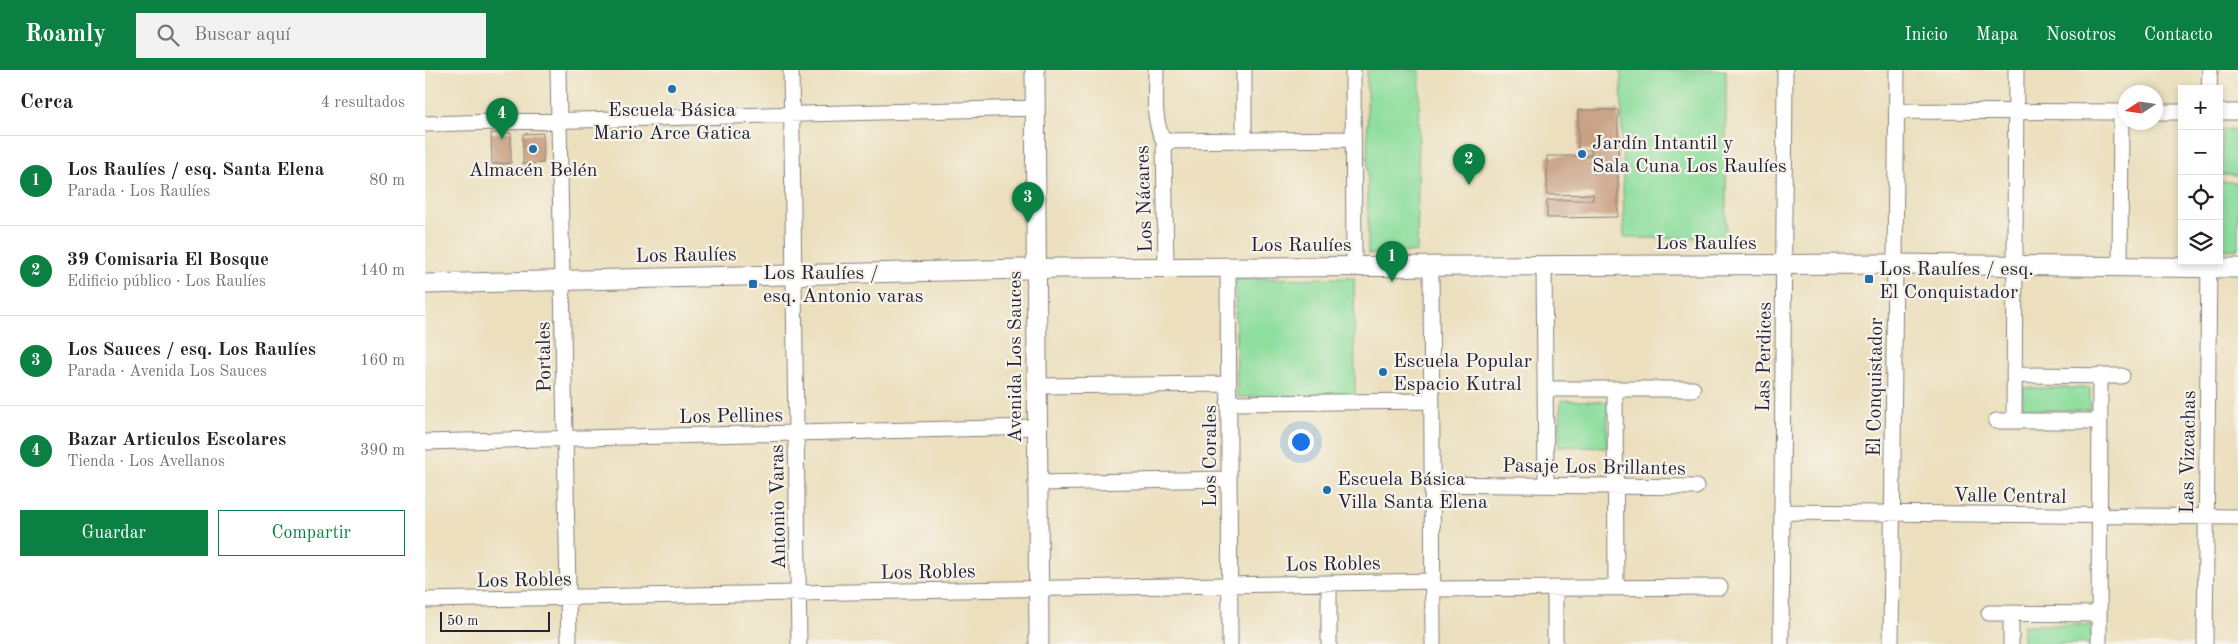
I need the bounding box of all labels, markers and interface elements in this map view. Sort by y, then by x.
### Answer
search box [136,13,486,58]
icon: search [154,21,182,49]
text: Roamly [25,23,106,47]
text: Buscar aquí [194,26,290,45]
text: Inicio [1905,26,1948,44]
text: Mapa [1976,26,2018,44]
text: Nosotros [2046,26,2116,44]
text: Contacto [2144,26,2213,44]
marker: Escuela Básica Mario Arce Gatica [666,83,678,95]
north arrow [2118,85,2163,130]
map controls [2178,85,2223,265]
button: + [2178,85,2223,130]
text: Cerca [20,92,73,113]
text: 4 resultados [321,95,405,111]
pin: 4 [486,98,518,139]
place label: Escuela Básica Mario Arce Gatica [593,101,751,144]
button: − [2178,130,2223,175]
place label: Jardín Intantil y Sala Cuna Los Raulíes [1592,134,1787,177]
marker: Almacén Belén [527,143,539,155]
pin: 2 [1453,144,1485,185]
street label: Los Nácares [1133,145,1157,253]
marker: Jardín Intantil y Sala Cuna Los Raulíes [1576,148,1588,160]
text: Los Raulíes / esq. Santa Elena [67,161,324,180]
place label: Almacén Belén [468,161,598,181]
text: 1 [31,173,41,189]
text: 80 m [369,173,405,189]
button: locate [2178,175,2223,220]
pin: 3 [1012,182,1044,223]
text: Parada · Los Raulíes [67,184,210,200]
button: layers [2178,220,2223,265]
street label: Los Raulíes [1655,234,1757,254]
street label: Los Raulíes [1250,236,1352,256]
pin: 1 [1376,241,1408,282]
street label: Los Raulíes [635,245,737,267]
text: 39 Comisaria El Bosque [67,251,269,270]
place label: Los Raulíes / esq. El Conquistador [1879,260,2034,303]
text: 2 [31,263,41,279]
text: 140 m [360,263,405,279]
place label: Los Raulíes / esq. Antonio varas [763,264,923,307]
street label: Avenida Los Sauces [1006,271,1026,443]
marker: Los Raulíes / esq. El Conquistador [1863,273,1875,285]
text: Edificio público · Los Raulíes [67,274,266,290]
marker: Los Raulíes / esq. Antonio varas [747,278,759,290]
street label: Las Perdices [1754,302,1776,412]
street label: El Conquistador [1865,317,1887,457]
street label: Portales [534,321,556,393]
text: Los Sauces / esq. Los Raulíes [67,341,316,360]
place label: Escuela Popular Espacio Kutral [1393,352,1532,395]
text: 3 [31,353,41,369]
text: 160 m [360,353,405,369]
text: Parada · Avenida Los Sauces [67,364,267,380]
marker: Escuela Popular Espacio Kutral [1377,366,1389,378]
street label: Las Vizcachas [2178,390,2200,514]
street label: Los Corales [1201,405,1221,507]
street label: Los Pellines [679,406,783,428]
your location [1288,429,1314,455]
text: Bazar Articulos Escolares [67,431,286,450]
text: 4 [31,443,41,459]
text: 390 m [360,443,405,459]
street label: Antonio Varas [768,444,790,570]
text: Tienda · Los Avellanos [67,454,225,470]
street label: Pasaje Los Brillantes [1502,456,1686,480]
place label: Escuela Básica Villa Santa Elena [1337,470,1488,513]
marker: Escuela Básica Villa Santa Elena [1321,484,1333,496]
street label: Valle Central [1953,486,2067,508]
button: Guardar [20,510,208,556]
button: Compartir [218,510,405,556]
street label: Los Robles [1285,554,1381,576]
street label: Los Robles [880,562,976,584]
street label: Los Robles [476,570,572,592]
scale bar [440,609,550,632]
text: 50 m [447,614,478,628]

